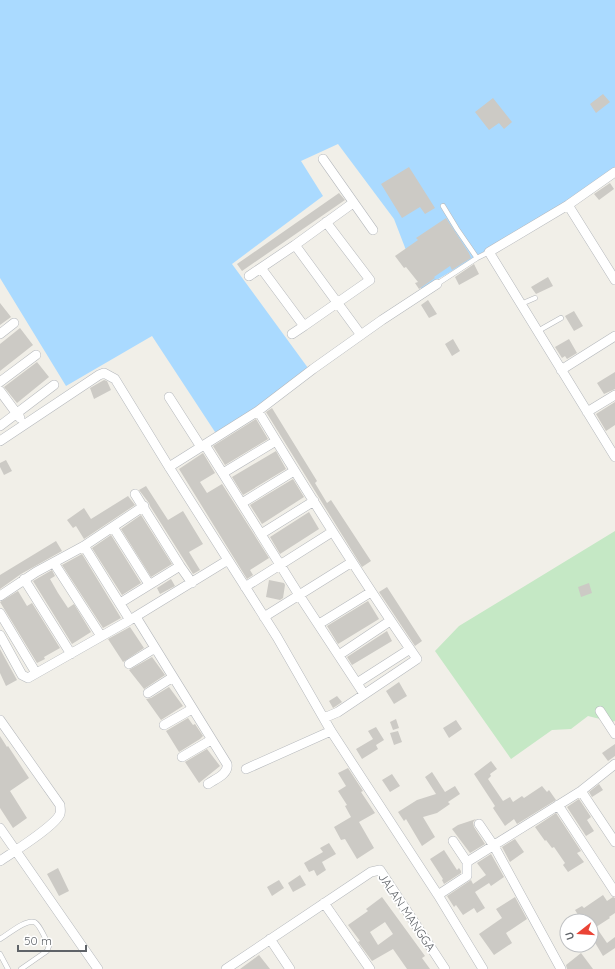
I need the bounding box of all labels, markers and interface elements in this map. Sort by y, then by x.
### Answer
street label: JALAN MANGGA [375,870,439,954]
north arrow [559,913,599,953]
scale bar [18,927,86,953]
text: U [562,930,577,942]
text: 50 m [24,933,52,948]

